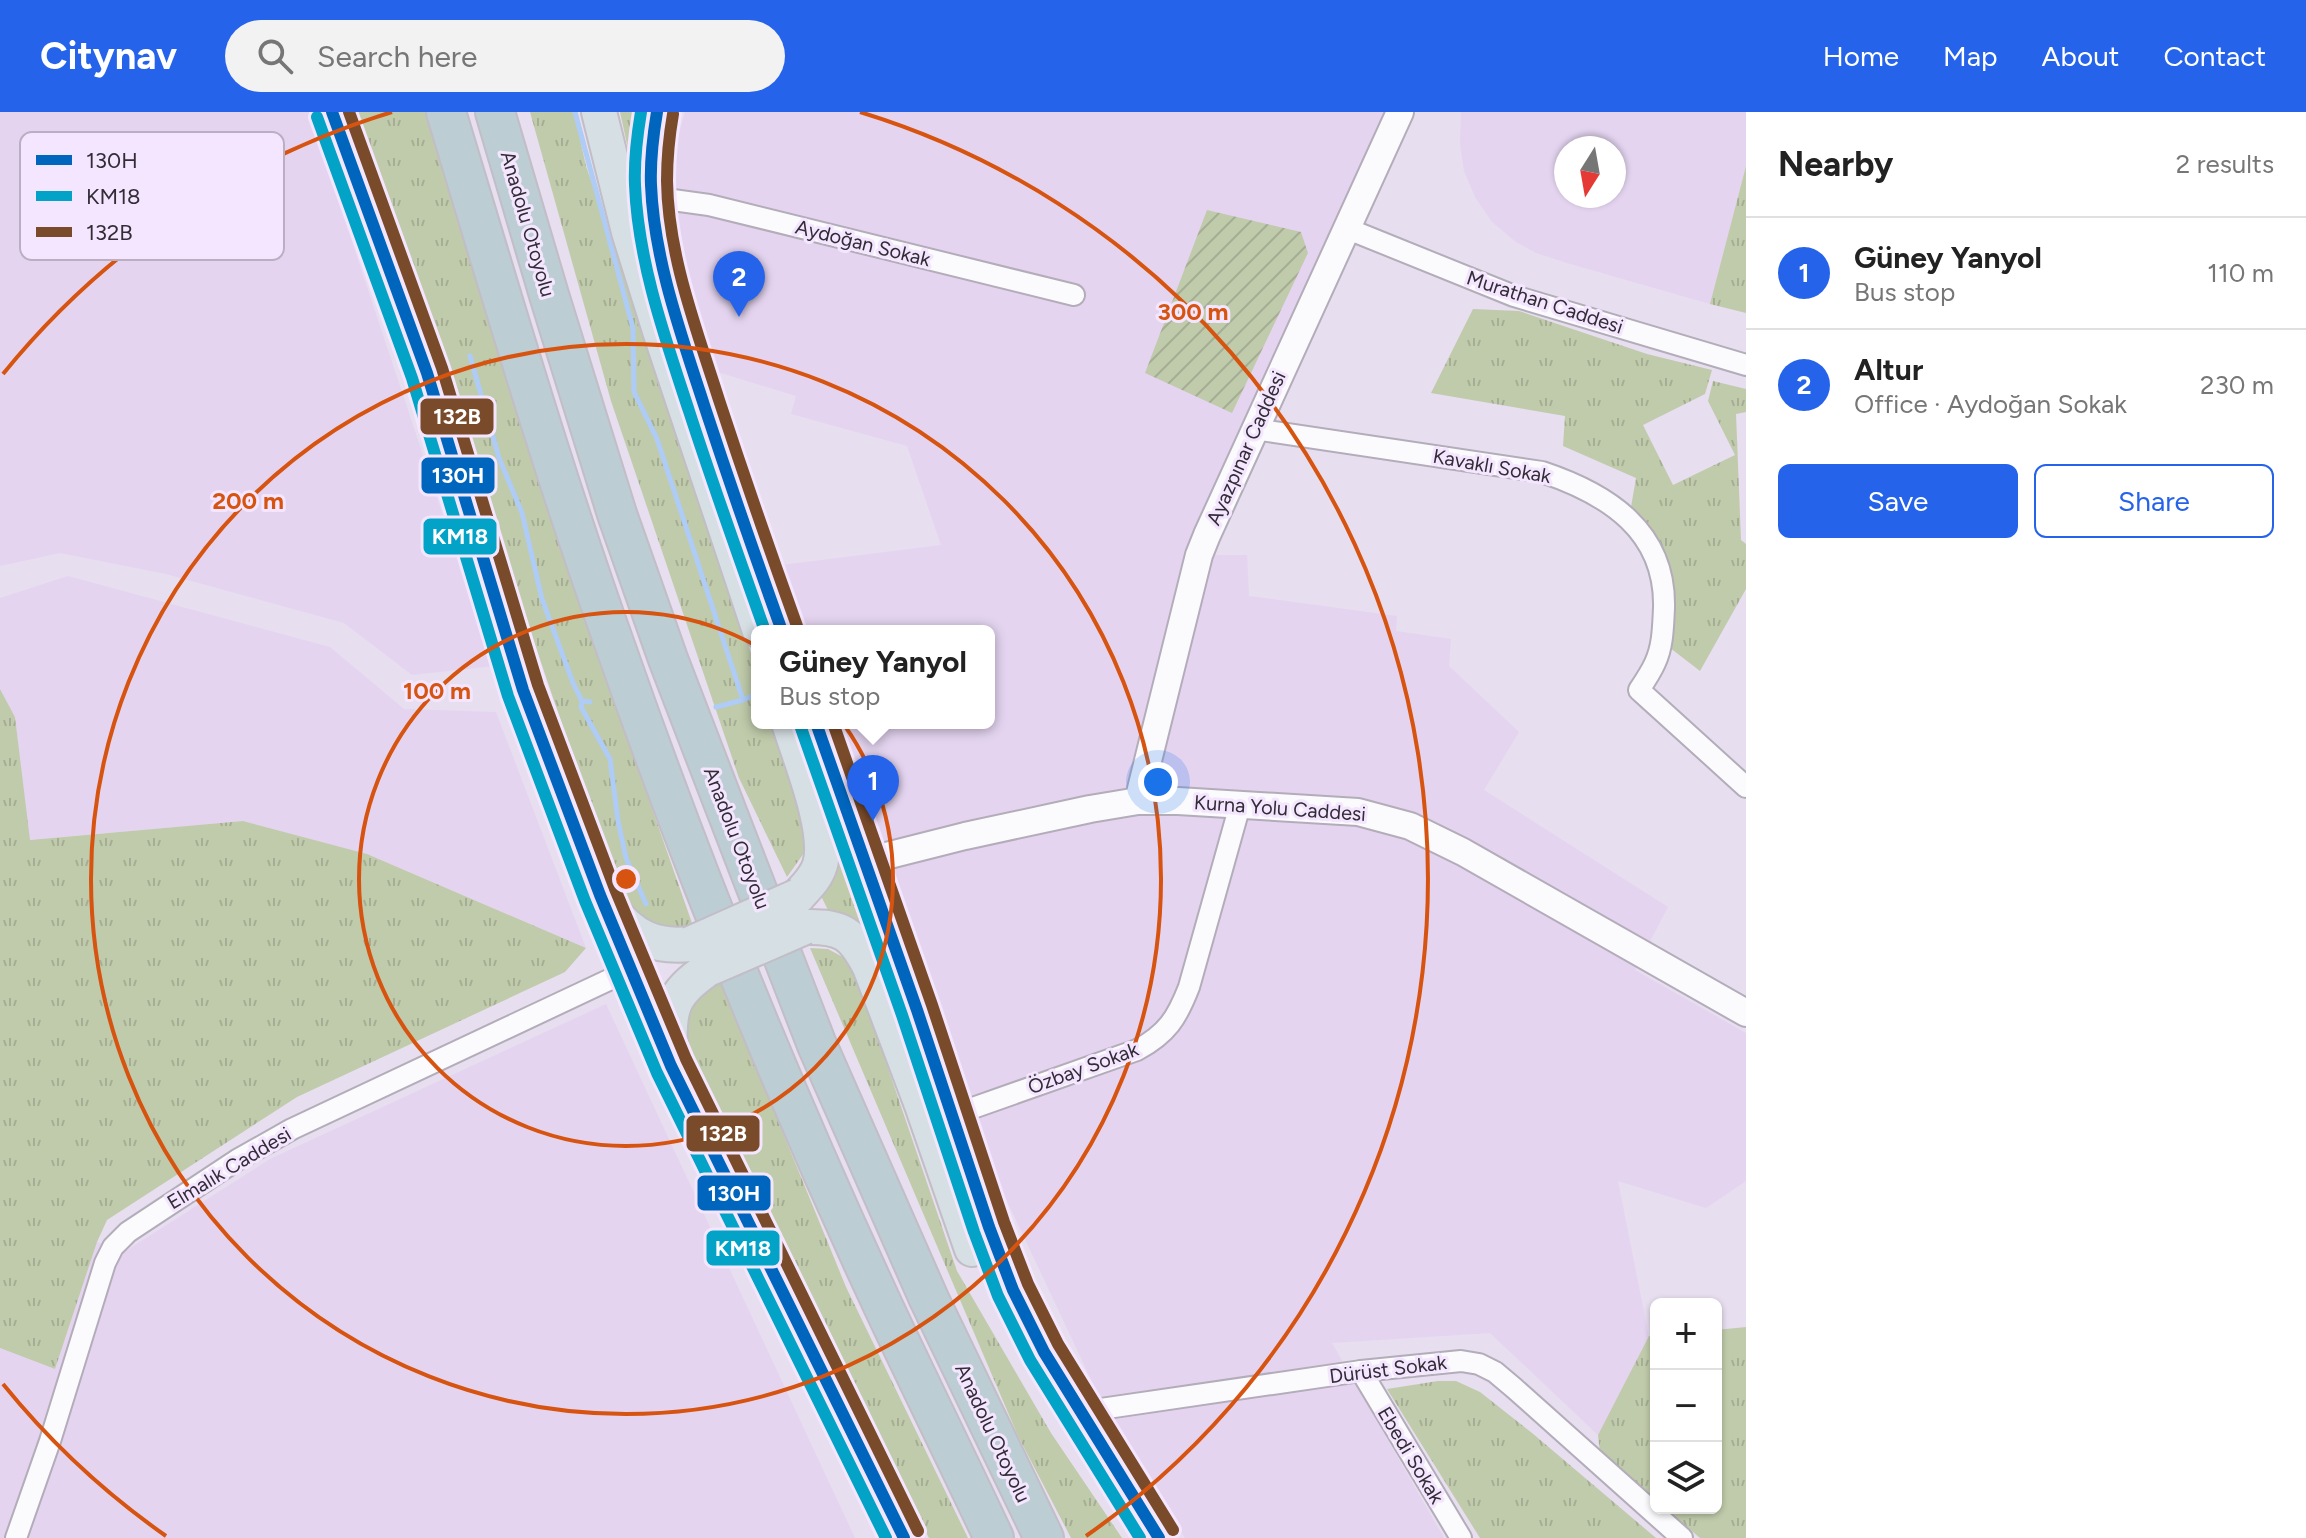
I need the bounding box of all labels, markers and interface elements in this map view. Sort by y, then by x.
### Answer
search box [225,20,785,92]
text: Citynav [40,33,177,79]
icon: search [253,34,297,78]
text: Search here [317,38,477,75]
text: Home [1823,39,1899,73]
text: Map [1943,39,1998,73]
text: About [2042,39,2119,73]
text: Contact [2163,39,2266,73]
legend [20,132,284,260]
north arrow [1554,136,1626,208]
text: Nearby [1778,144,1893,185]
text: 130H [86,147,138,174]
street label: Anadolu Otoyolu [496,148,560,300]
text: 2 results [2176,148,2274,180]
text: KM18 [86,183,141,210]
street label: Aydoğan Sokak [793,215,933,271]
text: 132B [86,219,133,246]
text: Güney Yanyol [1854,239,2042,276]
pin: 2 [713,251,765,317]
text: 1 [1799,257,1809,289]
text: 110 m [2207,257,2274,289]
street label: Murathan Caddesi [1464,265,1626,339]
text: Bus stop [1854,276,1955,308]
text: 300 m [1157,297,1229,326]
text: Altur [1854,351,1923,388]
street label: Ayazpınar Caddesi [1201,367,1291,529]
text: 2 [1796,369,1812,401]
text: 230 m [2200,369,2274,401]
text: Office · Aydoğan Sokak [1854,388,2127,420]
line badge: 132B [419,397,495,436]
text: 132B [433,403,481,430]
street label: Kavaklı Sokak [1431,444,1553,488]
line badge: 130H [420,456,496,495]
text: 130H [432,462,484,489]
button: Save [1778,464,2018,538]
button: Share [2034,464,2274,538]
text: 200 m [212,486,284,515]
line badge: KM18 [422,517,498,556]
text: KM18 [432,523,488,550]
popup [751,625,995,729]
text: Güney Yanyol [779,643,967,680]
text: 100 m [403,676,471,705]
text: Bus stop [779,680,880,712]
pin: 1 [847,755,899,821]
your location [1138,762,1178,802]
street label: Anadolu Otoyolu [699,763,775,913]
street label: Kurna Yolu Caddesi [1193,790,1367,826]
centre of rings [612,865,640,893]
street label: Özbay Sokak [1024,1037,1142,1099]
line badge: 132B [685,1114,761,1153]
text: 132B [699,1120,747,1147]
street label: Elmalık Caddesi [163,1122,295,1214]
line badge: 130H [696,1174,772,1212]
text: 130H [708,1180,760,1207]
line badge: KM18 [705,1229,781,1267]
text: KM18 [715,1235,771,1262]
map controls [1650,1298,1722,1514]
button: + [1650,1298,1722,1370]
street label: Dürüst Sokak [1328,1350,1448,1388]
street label: Anadolu Otoyolu [950,1360,1036,1506]
button: − [1650,1370,1722,1442]
street label: Ebedi Sokak [1373,1402,1450,1508]
button: layers [1650,1442,1722,1514]

